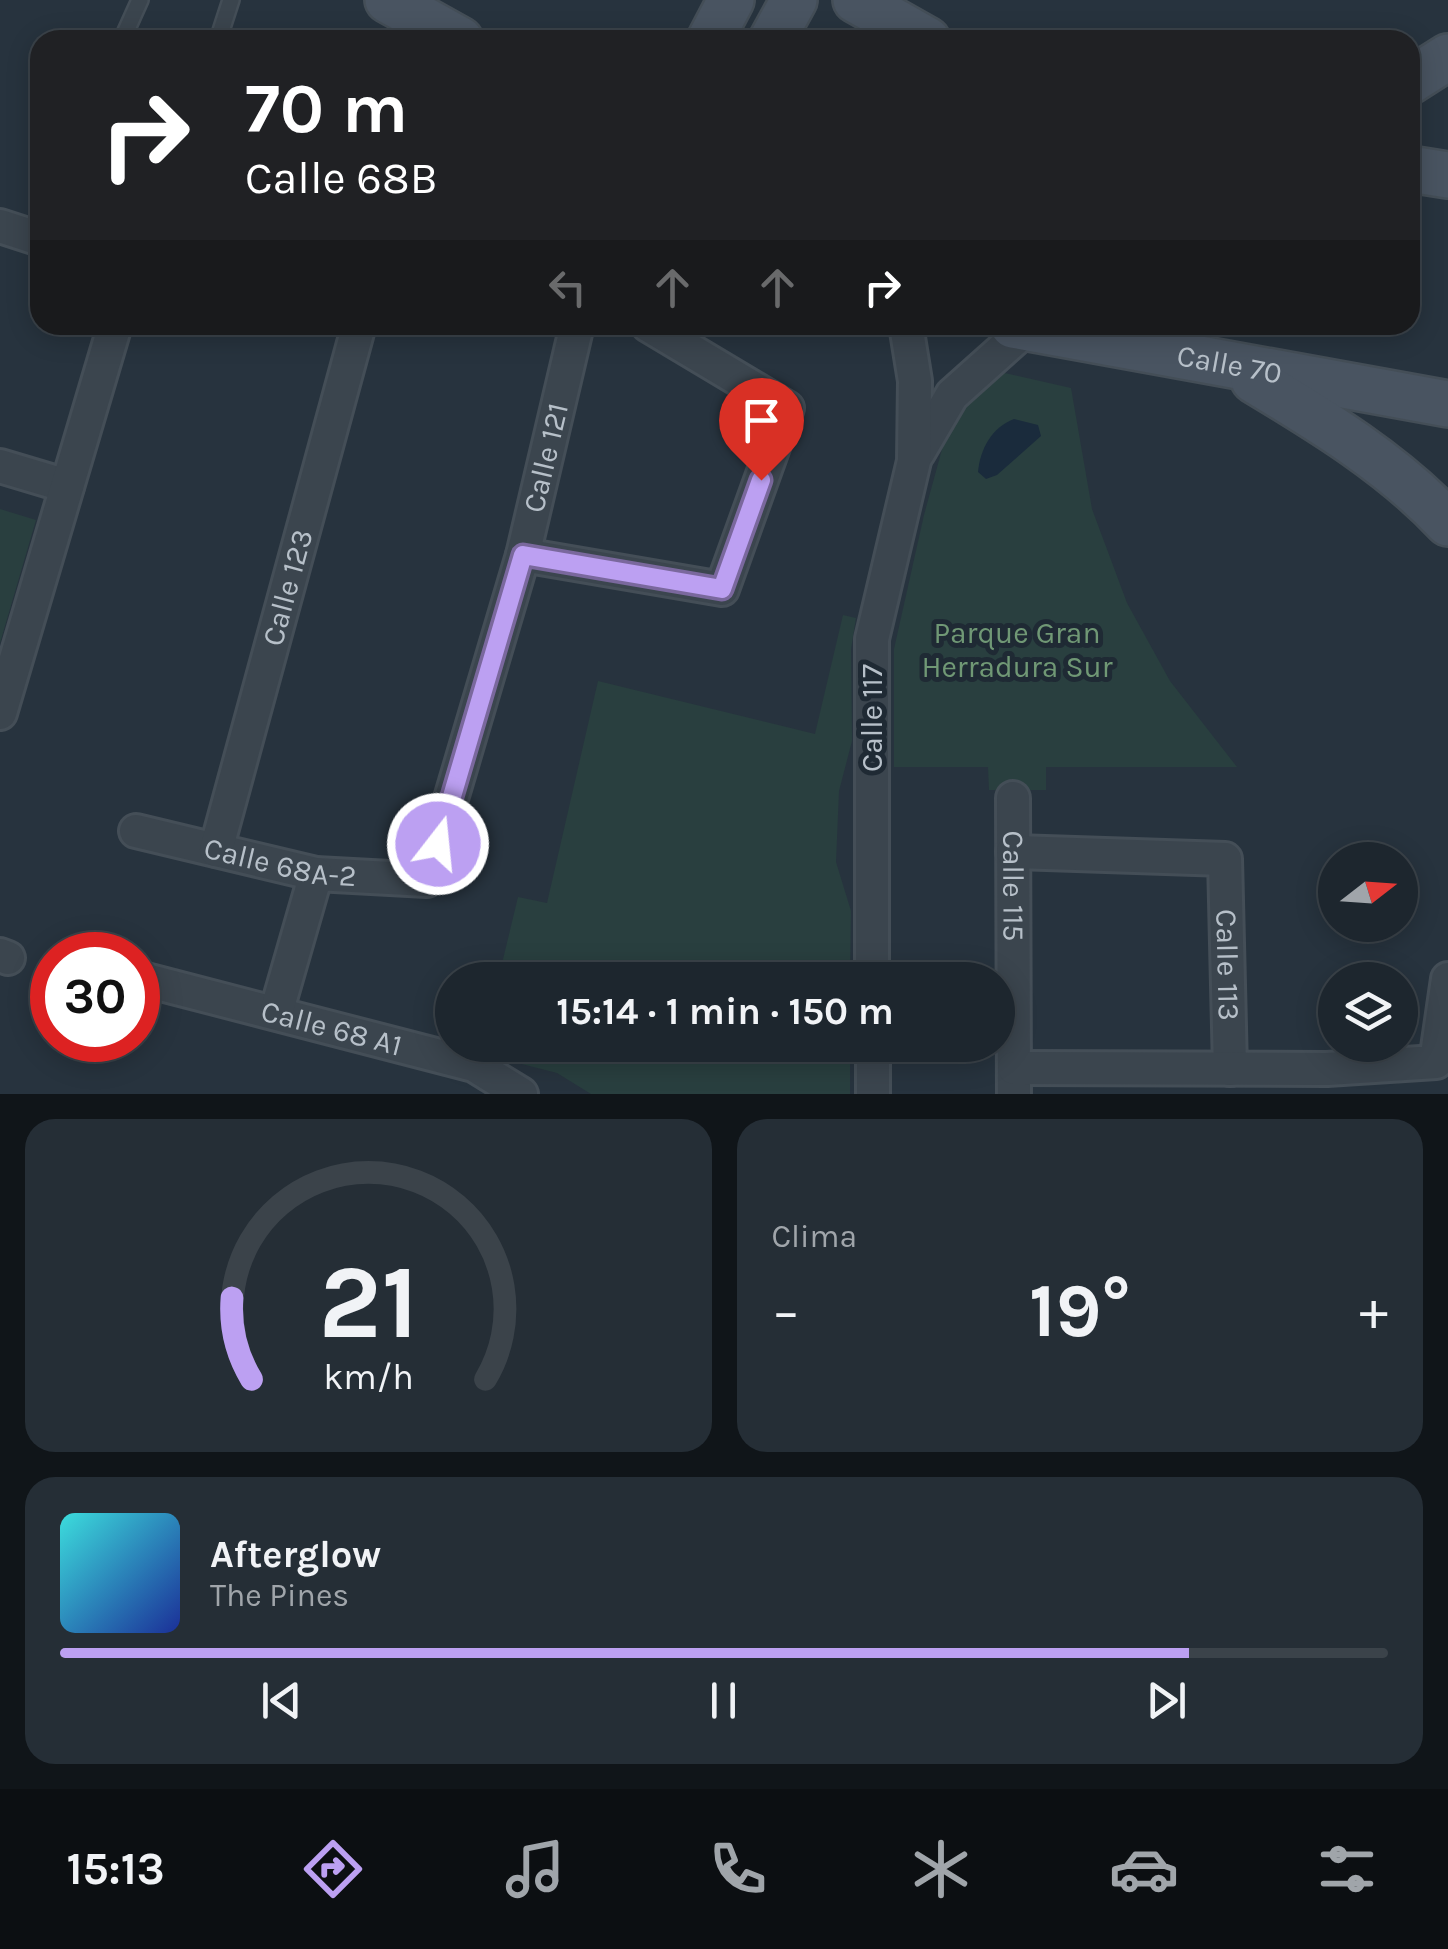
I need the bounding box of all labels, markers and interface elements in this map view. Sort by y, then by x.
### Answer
text: 70 m [245,68,408,150]
icon: right [80,70,210,200]
text: Calle 68B [245,152,438,204]
icon: left [540,260,595,315]
icon: ahead [645,260,700,315]
icon: ahead [750,260,805,315]
icon: right [855,260,910,315]
street label: Calle 70 [1174,337,1285,392]
pin [719,378,804,481]
icon: arrive [734,393,789,448]
street label: Calle 121 [516,399,576,516]
street label: Calle 123 [254,525,321,650]
park label: Parque Gran Herradura Sur [921,615,1113,685]
street label: Calle 117 [854,664,890,772]
position arrow [386,792,490,896]
street label: Calle 68A-2 [200,830,357,894]
street label: Calle 115 [995,830,1031,942]
north arrow [1318,842,1418,942]
map controls [1318,842,1418,1062]
street label: Calle 113 [1208,909,1247,1021]
speed limit sign: 30 [30,932,160,1062]
button: layers [1318,962,1418,1062]
text: 15:14 · 1 min · 150 m [556,989,894,1034]
street label: Calle 68 A1 [257,993,406,1064]
text: Clima [772,1218,857,1255]
text: 21 [318,1242,418,1363]
text: 19° [1029,1267,1131,1355]
text: − [772,1279,800,1343]
text: + [1359,1279,1388,1343]
text: km/h [323,1356,414,1398]
text: Afterglow [210,1532,381,1577]
text: The Pines [210,1577,349,1614]
icon: previous [254,1673,309,1728]
icon: pause [696,1673,751,1728]
icon: next [1139,1673,1194,1728]
icon: directions [298,1834,368,1904]
icon: music [500,1834,570,1904]
icon: phone [703,1834,773,1904]
icon: climate [906,1834,976,1904]
icon: car [1109,1834,1179,1904]
icon: filters [1312,1834,1382,1904]
text: 15:13 [66,1843,165,1895]

